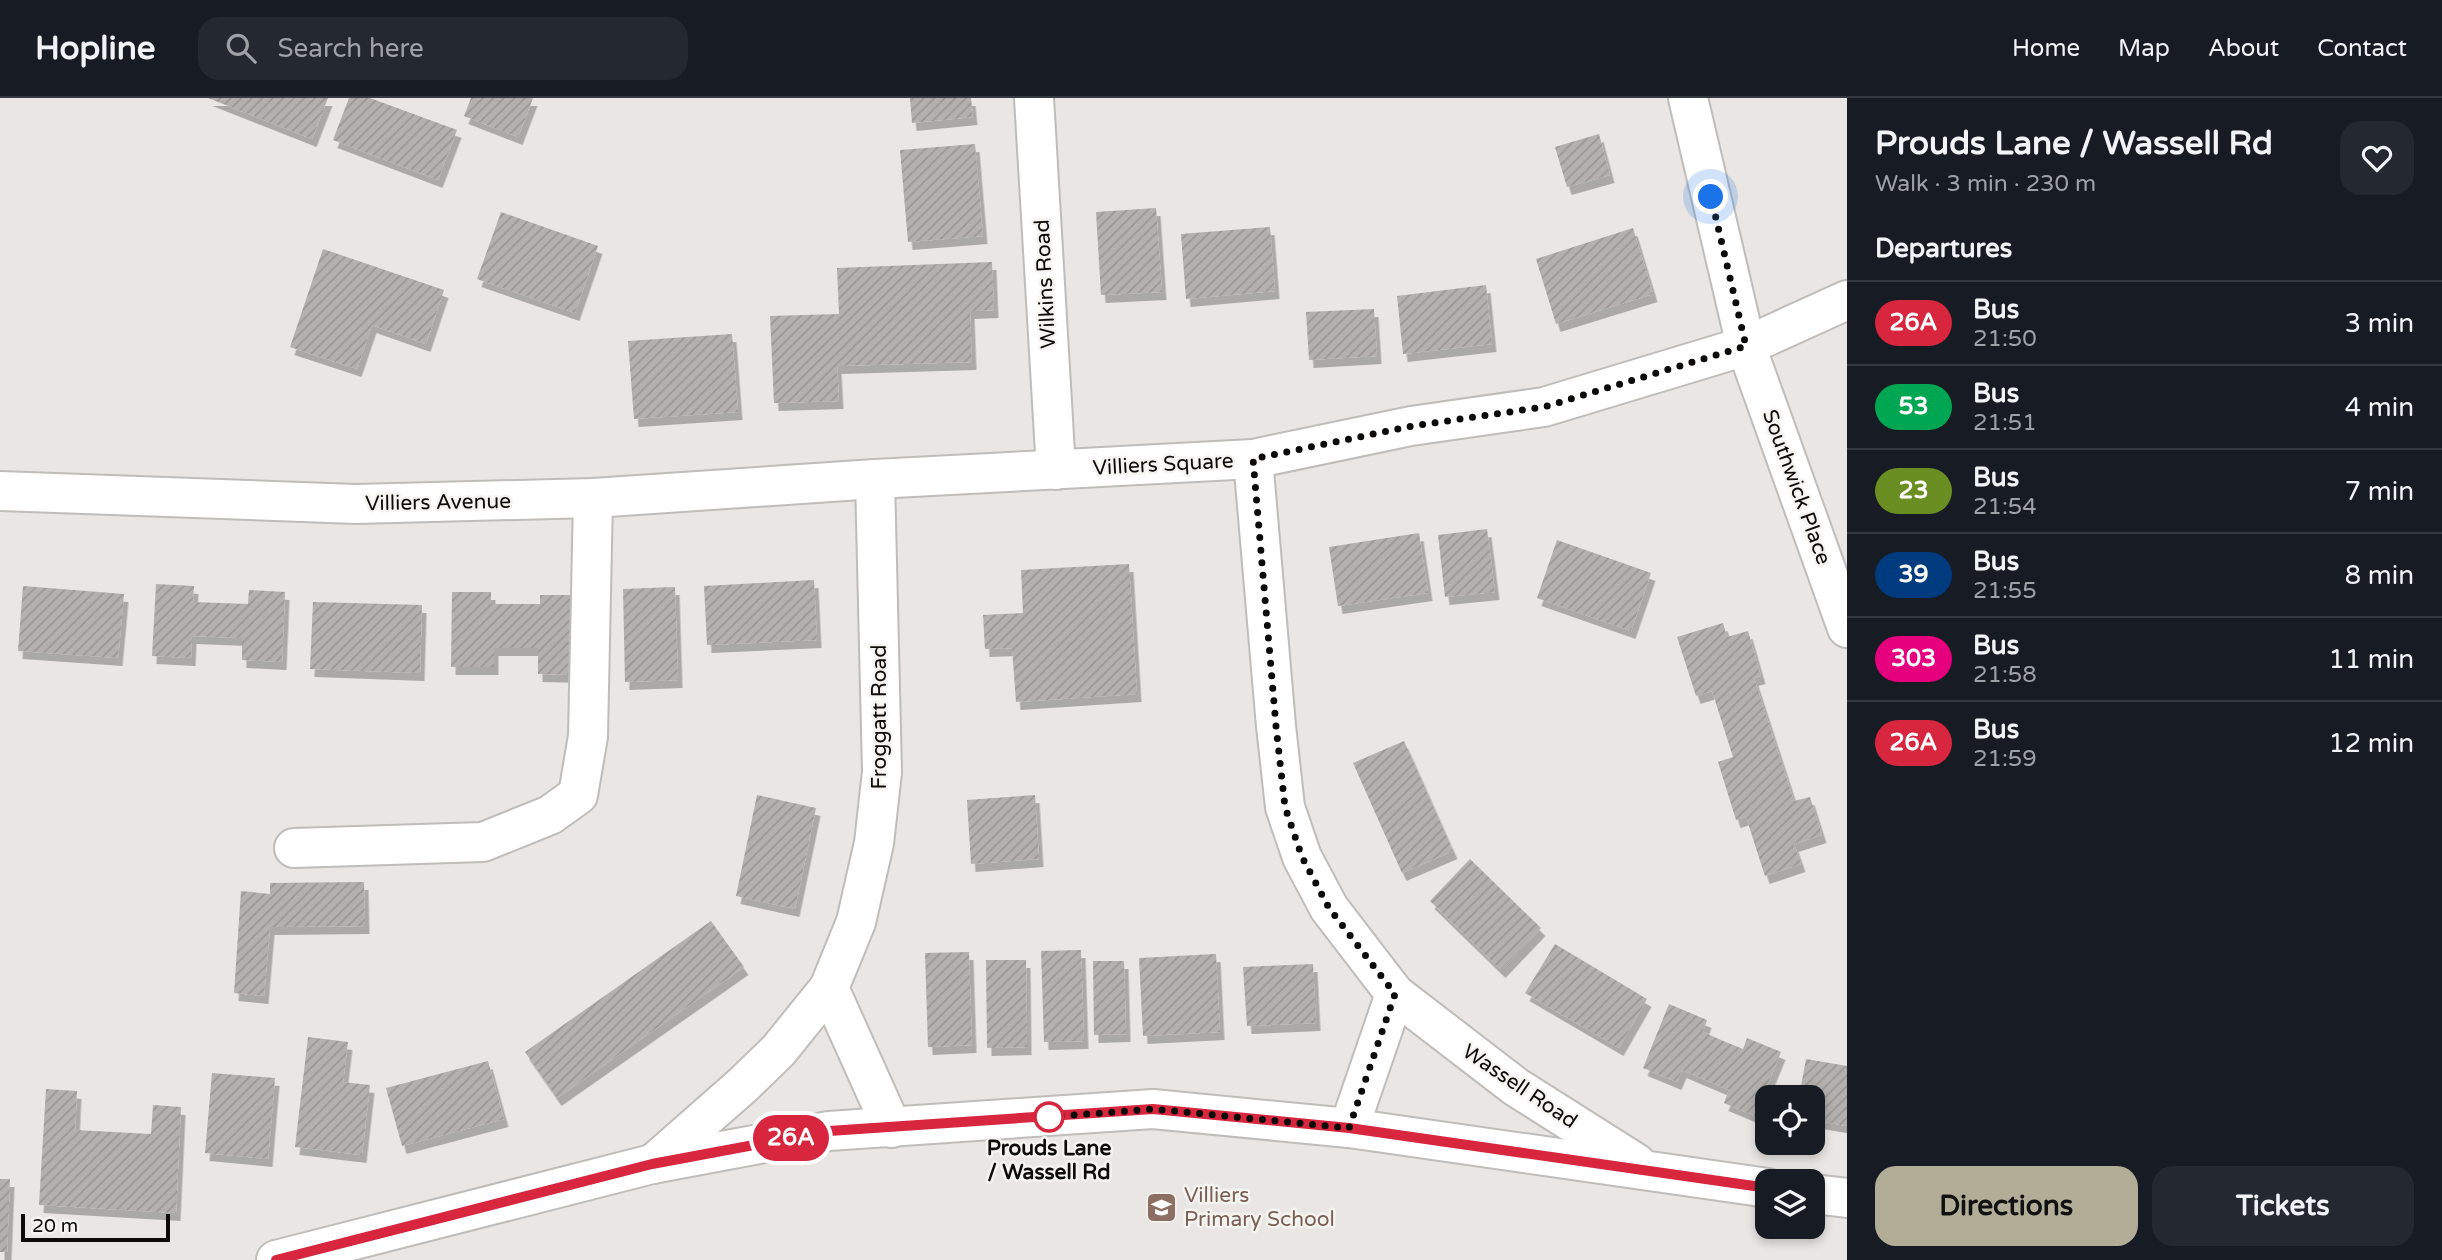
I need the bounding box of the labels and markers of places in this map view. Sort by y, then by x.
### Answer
marker: Prouds Lane / Wassell Rd [1034,1102,1064,1132]
place label: Prouds Lane / Wassell Rd [987,1136,1111,1185]
place label: Villiers Primary School [1184,1183,1335,1232]
school or university icon: Villiers Primary School [1144,1190,1178,1224]

